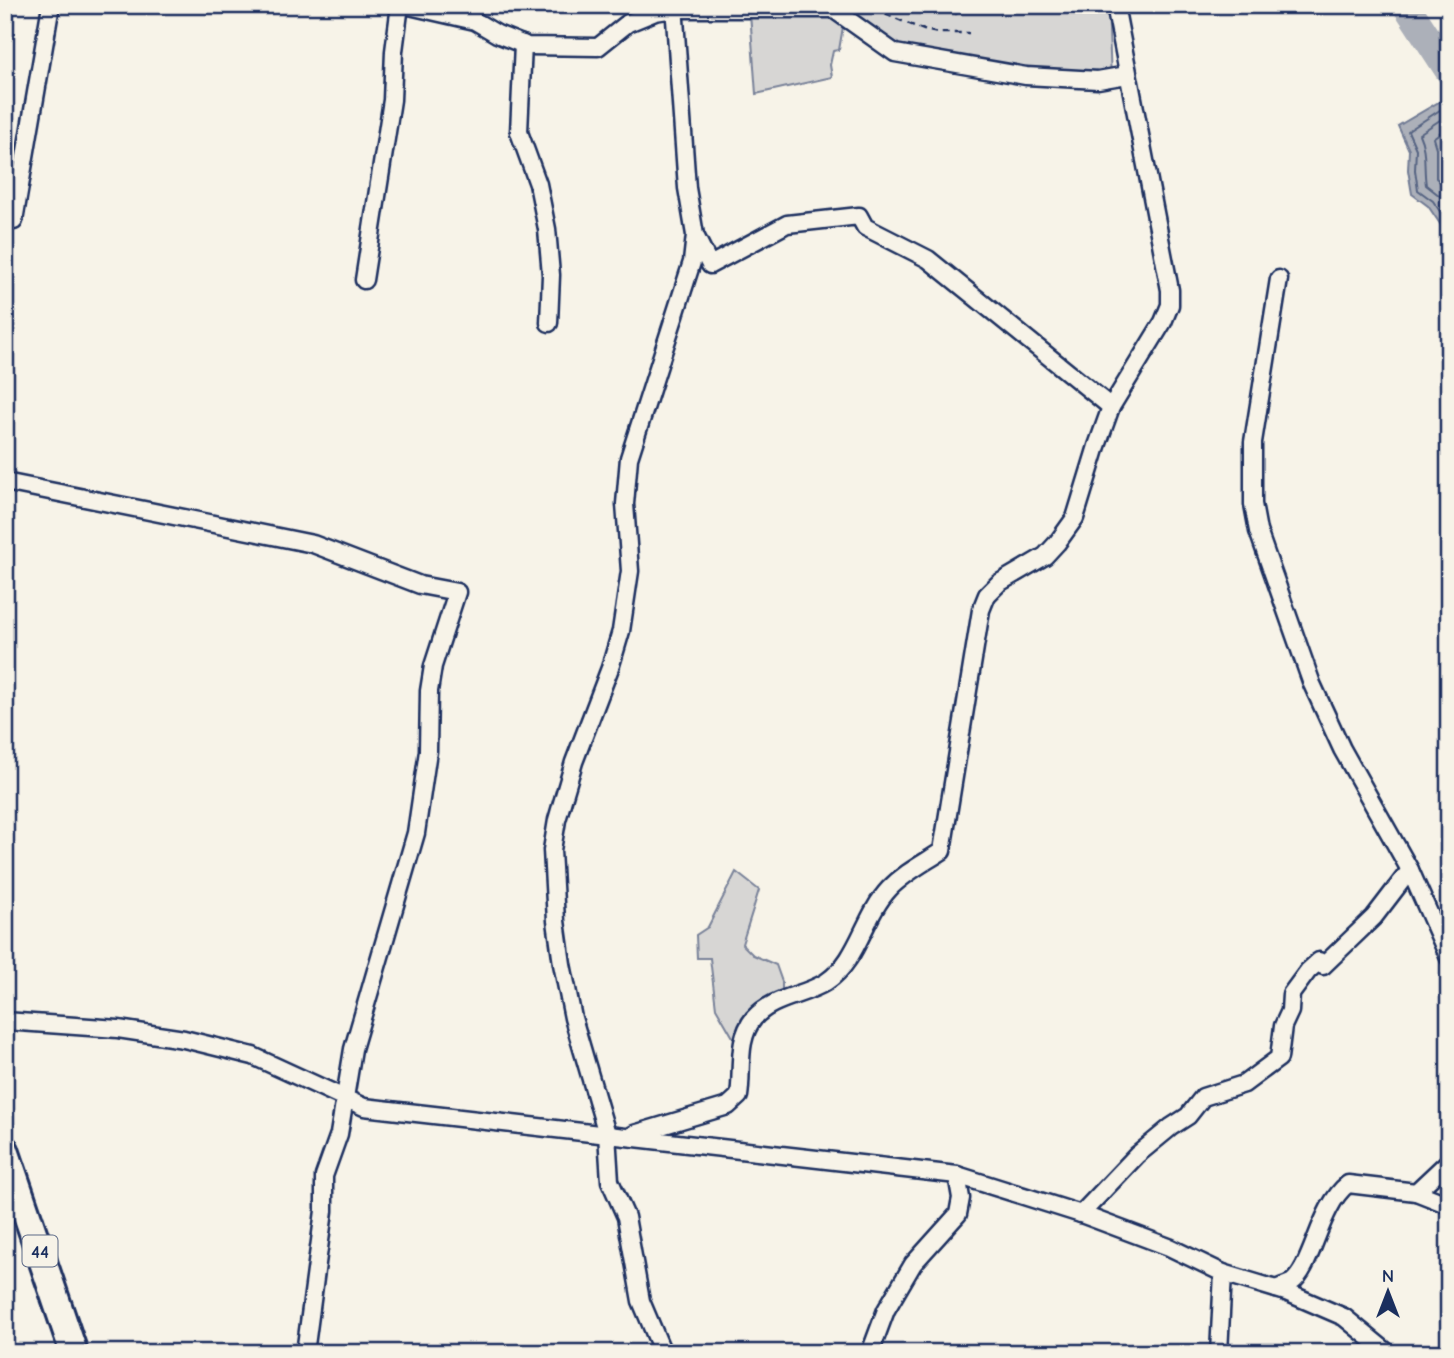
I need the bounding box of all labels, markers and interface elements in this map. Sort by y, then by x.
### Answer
road number: 44 [22,1236,58,1266]
north arrow [1352,1256,1422,1326]
text: N [1382,1265,1394,1287]

